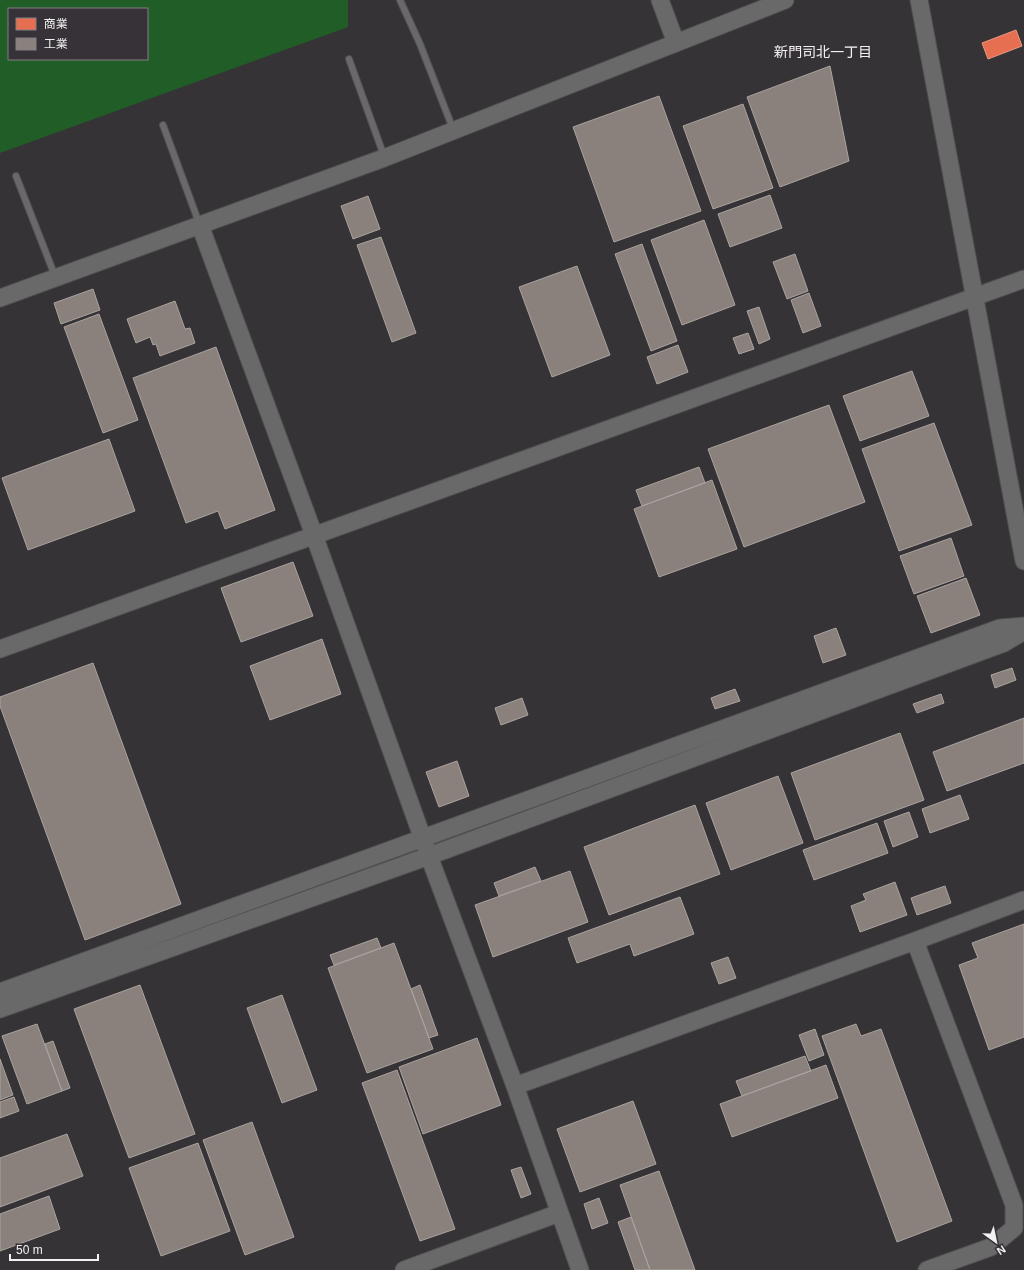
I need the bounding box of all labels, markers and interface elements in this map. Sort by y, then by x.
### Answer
legend [8,8,148,60]
text: 商業 [44,17,68,31]
text: 工業 [44,37,68,51]
district label: 新門司北一丁目 [774,44,872,60]
north arrow [976,1222,1016,1262]
scale bar [10,1236,98,1262]
text: 50 m [16,1243,43,1257]
text: N [995,1243,1008,1258]

